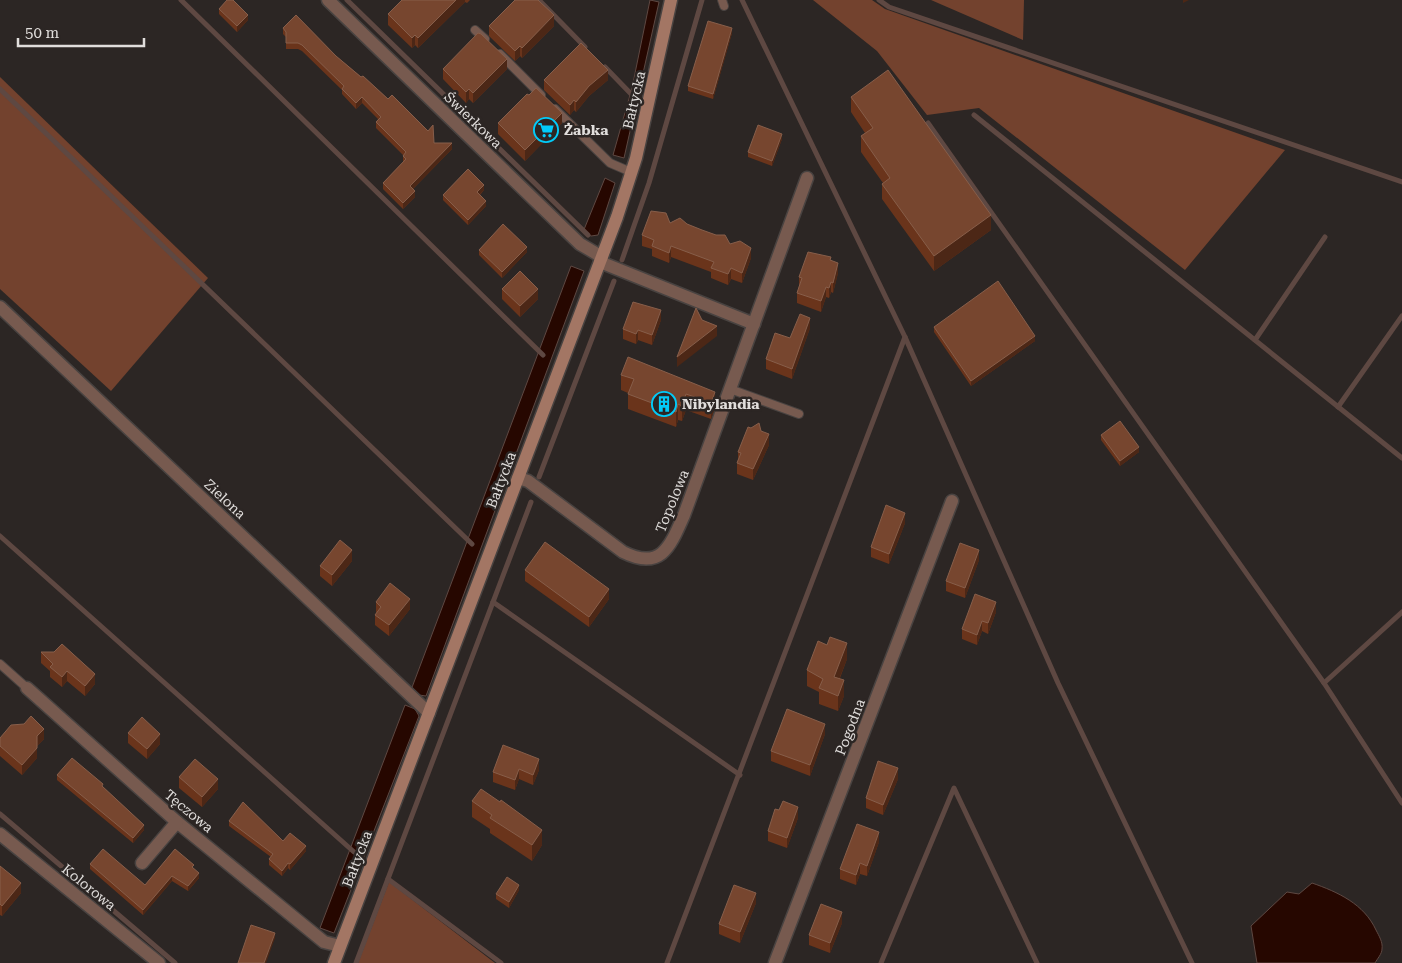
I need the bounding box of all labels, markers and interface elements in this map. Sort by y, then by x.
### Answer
scale bar [18,15,144,47]
text: 50 m [25,24,60,42]
street label: Bałtycka [620,69,649,131]
street label: Świerkowa [441,89,505,152]
supermarket icon: Żabka [533,117,559,143]
place label: Żabka [564,122,609,138]
building icon: Nibylandia [651,391,677,417]
place label: Nibylandia [682,396,760,412]
street label: Bałtycka [483,449,519,510]
street label: Topolowa [652,467,692,535]
street label: Zielona [201,476,249,522]
street label: Pogodna [832,696,868,757]
street label: Tęczowa [162,786,217,836]
street label: Bałtycka [339,828,375,889]
street label: Kolorowa [59,861,119,914]

